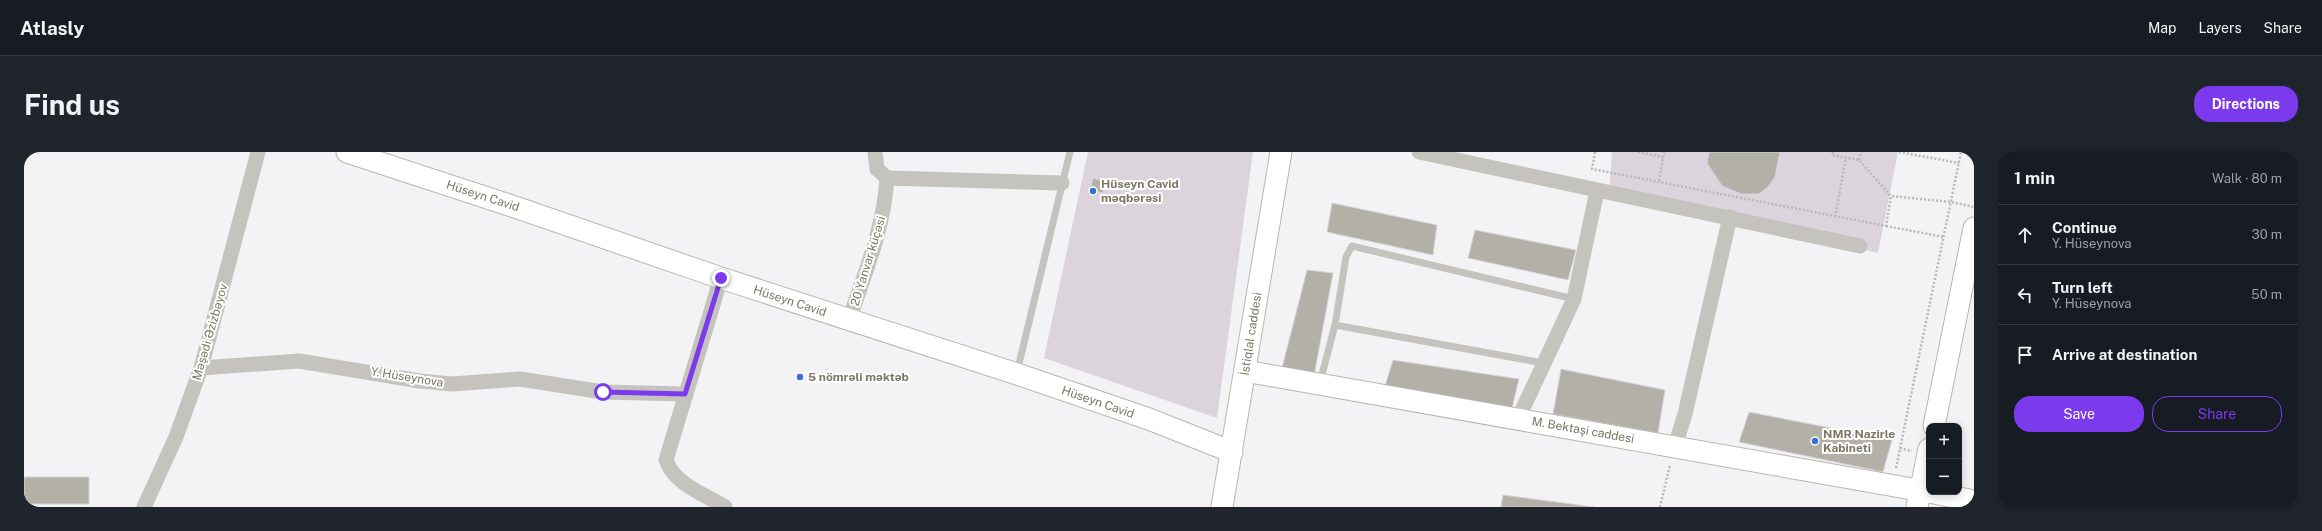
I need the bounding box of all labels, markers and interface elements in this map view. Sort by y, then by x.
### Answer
text: Atlasly [20,17,84,39]
text: Map [2148,20,2176,36]
text: Layers [2198,20,2242,36]
text: Share [2264,20,2302,36]
button: Directions [2194,86,2298,122]
text: Find us [24,88,120,121]
text: 1 min [2014,168,2055,188]
text: Walk · 80 m [2212,171,2282,186]
place label: Hüseyn Cavid məqbərəsi [1101,177,1179,205]
street label: Hüseyn Cavid [445,178,521,214]
marker: Hüseyn Cavid məqbərəsi [1088,186,1098,196]
street label: 20 Yanvar küçəsi [848,214,888,308]
text: Continue [2052,219,2117,236]
icon: ahead [2014,224,2036,246]
text: 30 m [2252,227,2282,242]
text: Y. Hüseynova [2052,236,2131,251]
route end [712,269,730,287]
text: Turn left [2052,279,2113,296]
street label: Məşədi Əzizbəyov [190,282,230,382]
street label: Hüseyn Cavid [752,283,828,319]
icon: left [2014,284,2036,306]
text: 50 m [2251,287,2282,302]
street label: İstiqlal caddesi [1238,291,1264,377]
text: Y. Hüseynova [2052,296,2131,311]
icon: arrive [2014,344,2036,366]
text: Arrive at destination [2052,346,2197,363]
street label: Y. Hüseynova [370,364,444,390]
place label: 5 nömrəli məktəb [808,370,909,384]
marker: 5 nömrəli məktəb [795,372,805,382]
route start [594,383,612,401]
street label: Hüseyn Cavid [1060,383,1136,421]
button: Save [2014,396,2144,432]
button: Share [2152,396,2282,432]
street label: M. Bektaşi caddesi [1531,414,1635,446]
map controls [1926,423,1962,495]
button: + [1926,423,1962,459]
place label: NMR Nazirle Kabineti [1823,427,1895,455]
marker: NMR Nazirle Kabineti [1810,436,1820,446]
button: − [1926,459,1962,495]

